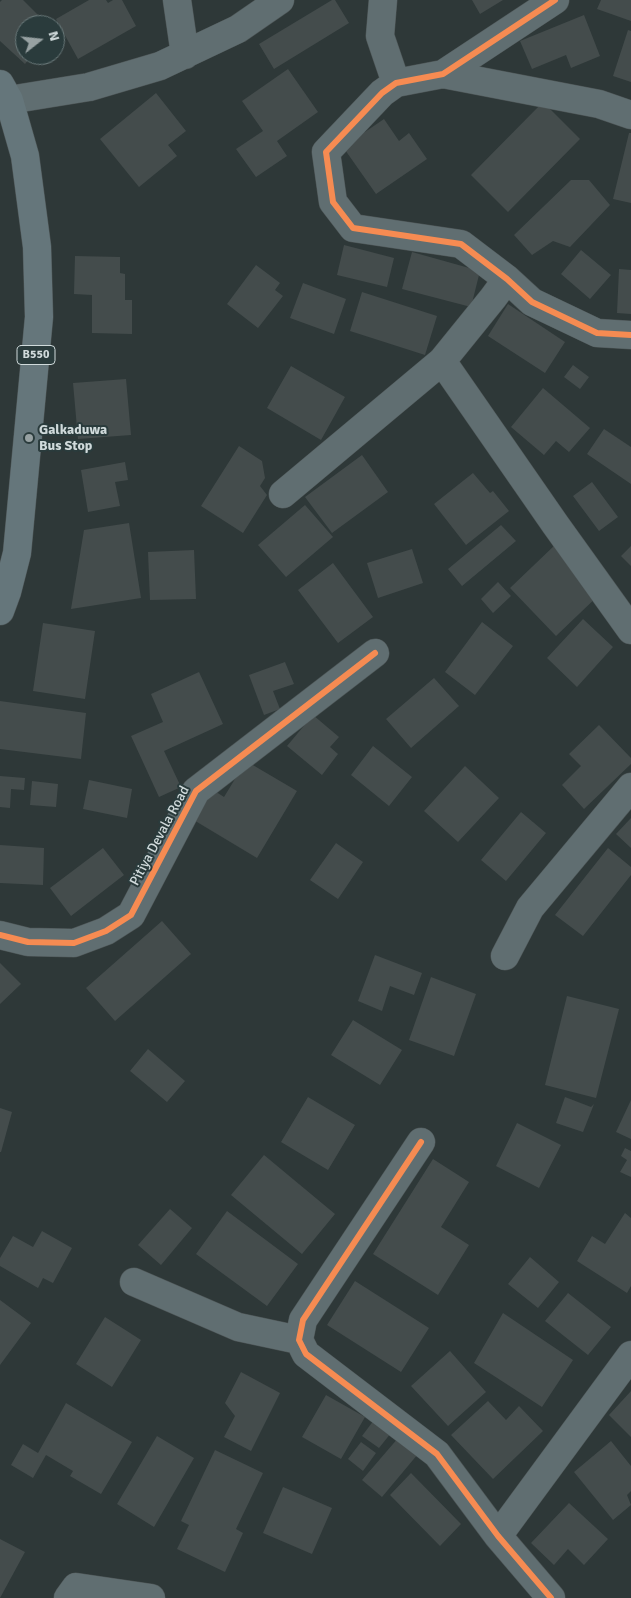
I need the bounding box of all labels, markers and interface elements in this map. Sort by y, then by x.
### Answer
north arrow [15,15,65,65]
text: N [44,29,63,43]
road number: B550 [17,346,55,364]
place label: Galkaduwa Bus Stop [39,422,107,454]
marker: Galkaduwa Bus Stop [23,432,35,444]
street label: Pitiya Devala Road [127,783,193,889]

